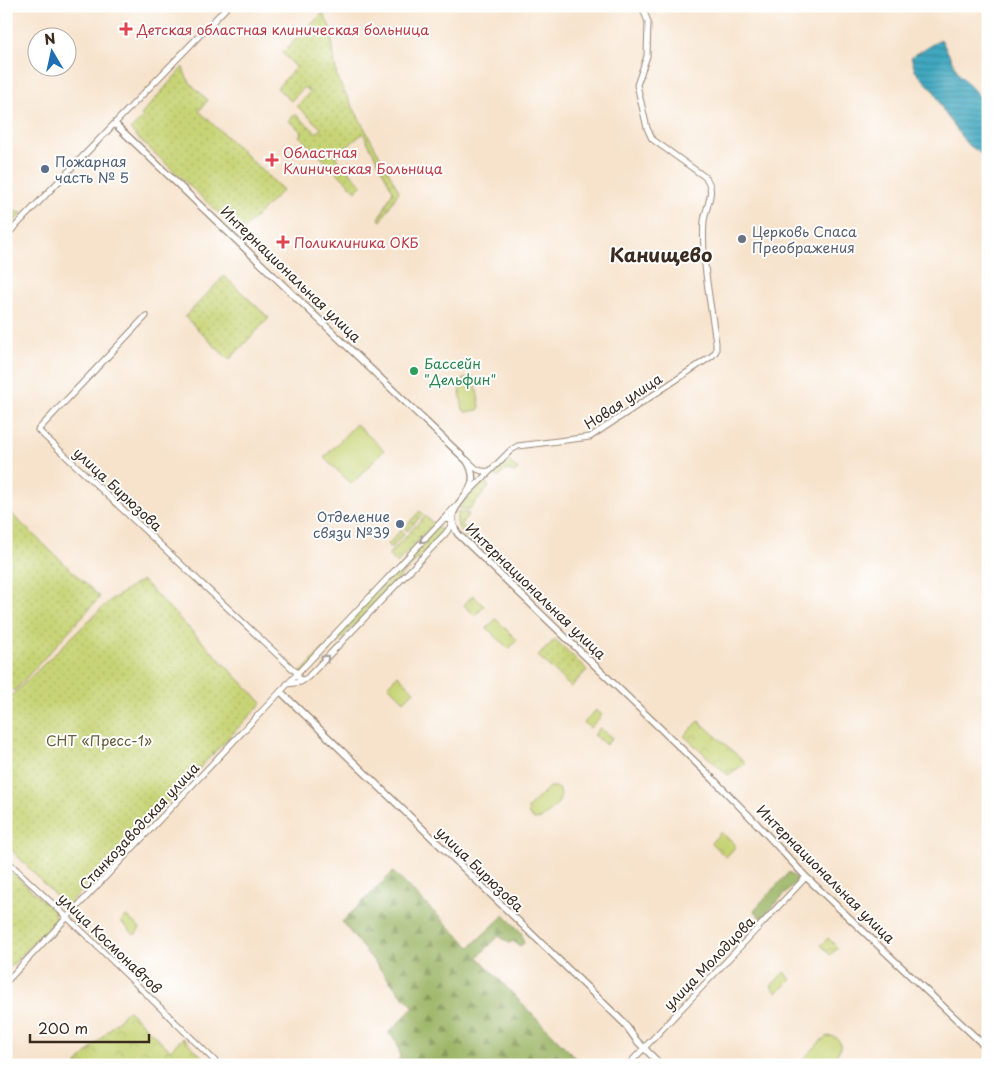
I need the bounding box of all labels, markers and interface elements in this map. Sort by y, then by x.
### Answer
place label: Детская областная клиническая больница [136,19,429,40]
marker: Детская областная клиническая больница [119,22,133,36]
text: N [43,27,57,50]
north arrow [28,28,78,78]
place label: Областная Клиническая Больница [283,142,443,179]
place label: Пожарная часть № 5 [55,151,129,188]
marker: Областная Клиническая Больница [265,153,279,167]
marker: Пожарная часть № 5 [39,163,51,175]
street label: Интернациональная улица [216,201,366,347]
place label: Церковь Спаса Преображения [752,221,857,258]
place label: Поликлиника ОКБ [294,232,419,253]
marker: Церковь Спаса Преображения [736,233,748,245]
marker: Поликлиника ОКБ [276,235,290,249]
district label: Канищево [610,240,712,268]
place label: Бассейн "Дельфин" [424,353,496,390]
marker: Бассейн "Дельфин" [408,365,420,377]
street label: Новая улица [580,368,666,434]
street label: улица Бирюзова [69,442,167,536]
place label: Отделение связи №39 [313,506,390,543]
marker: Отделение связи №39 [394,518,406,530]
street label: Интернациональная улица [461,518,611,664]
one-way arrow [420,535,429,544]
one-way arrow [320,655,329,664]
park label: СНТ «Пресс-1» [46,730,152,751]
street label: Станкозаводская улица [74,757,204,894]
street label: Интернациональная улица [752,800,900,948]
street label: улица Бирюзова [431,822,529,917]
street label: улица Космонавтов [53,888,167,998]
street label: улица Молодцова [659,911,760,1015]
scale bar [30,1011,149,1043]
text: 200 m [38,1016,88,1039]

